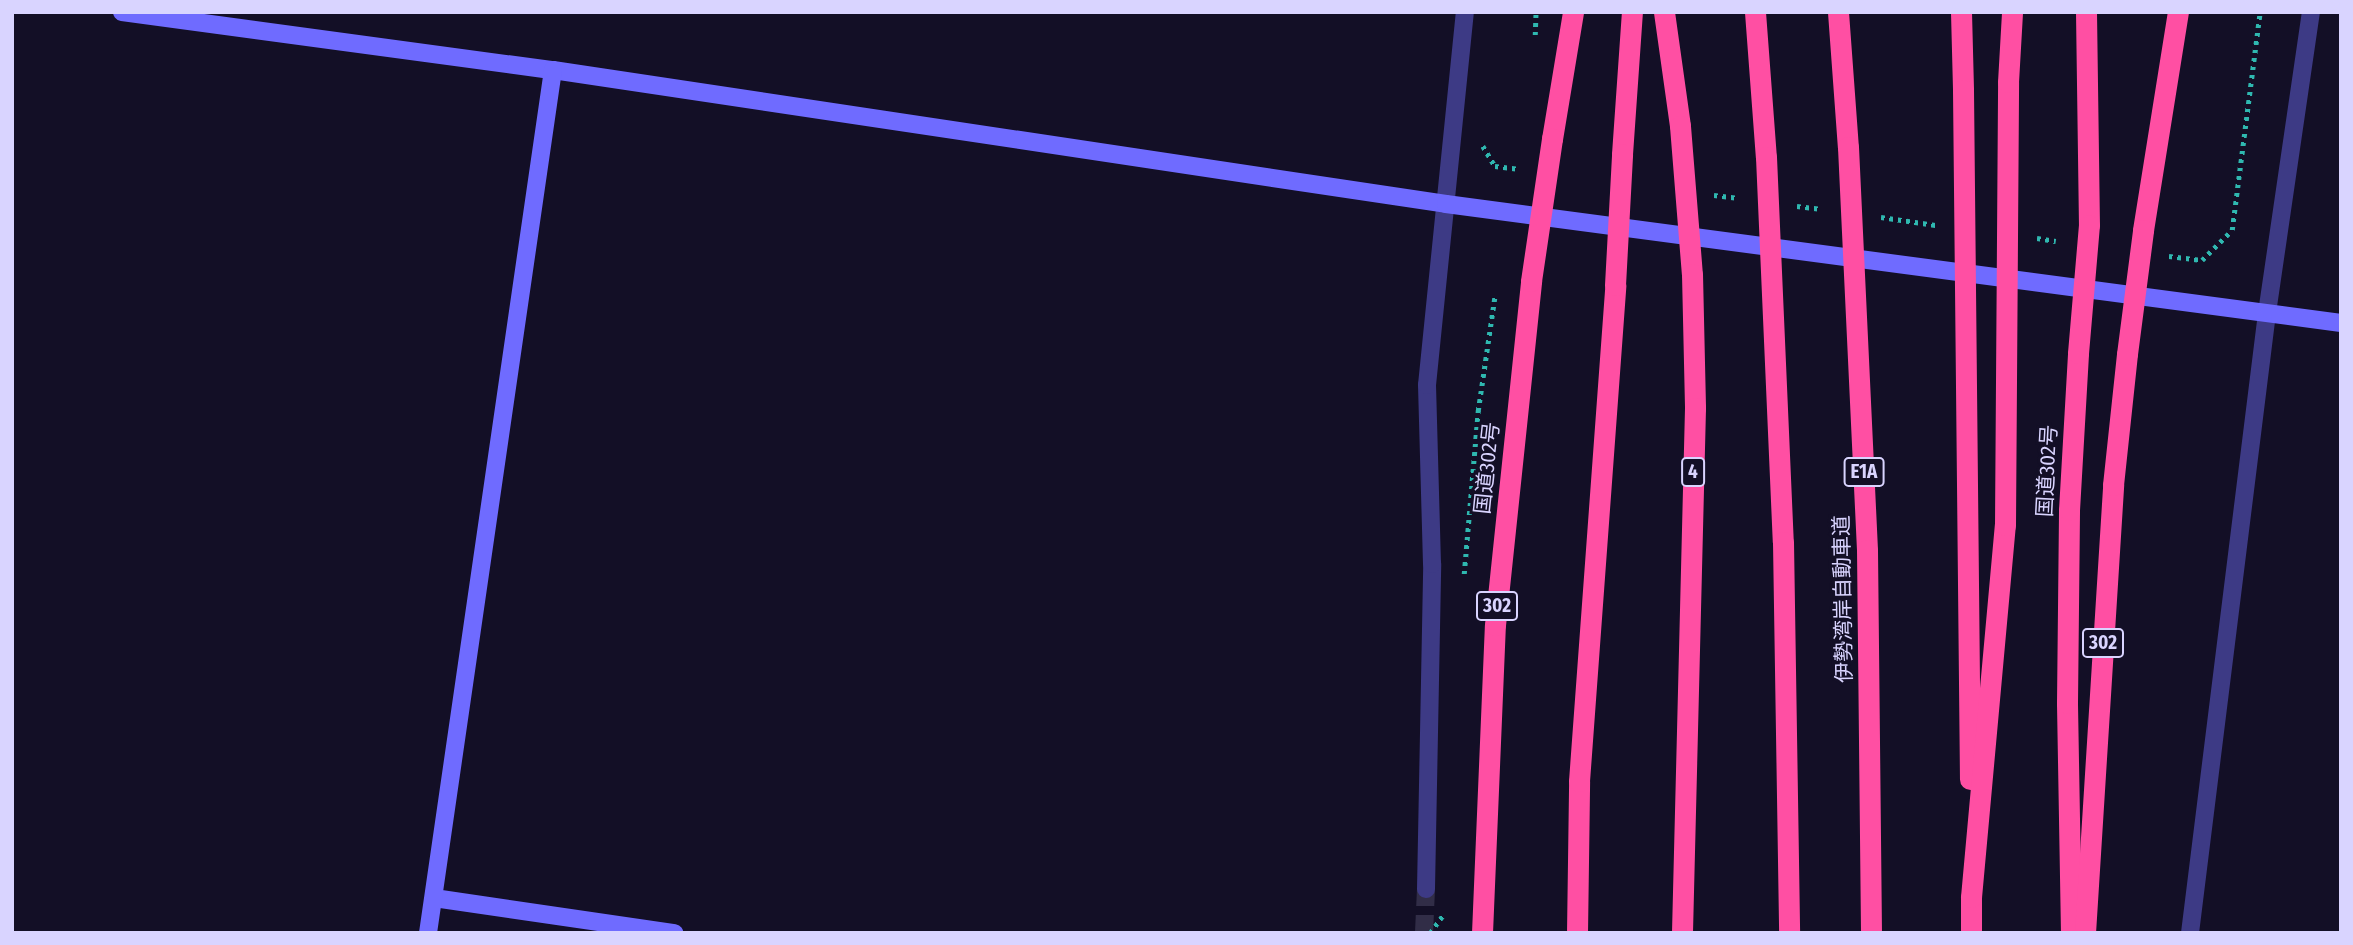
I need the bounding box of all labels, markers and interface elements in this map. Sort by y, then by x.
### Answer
street label: 国道302号 [1470,421,1504,515]
street label: 国道302号 [2032,424,2062,518]
road number: 4 [1681,457,1705,488]
road number: E1A [1843,457,1885,488]
street label: 伊勢湾岸自動車道 [1829,515,1857,683]
road number: 302 [1476,590,1518,622]
road number: 302 [2082,628,2124,658]

